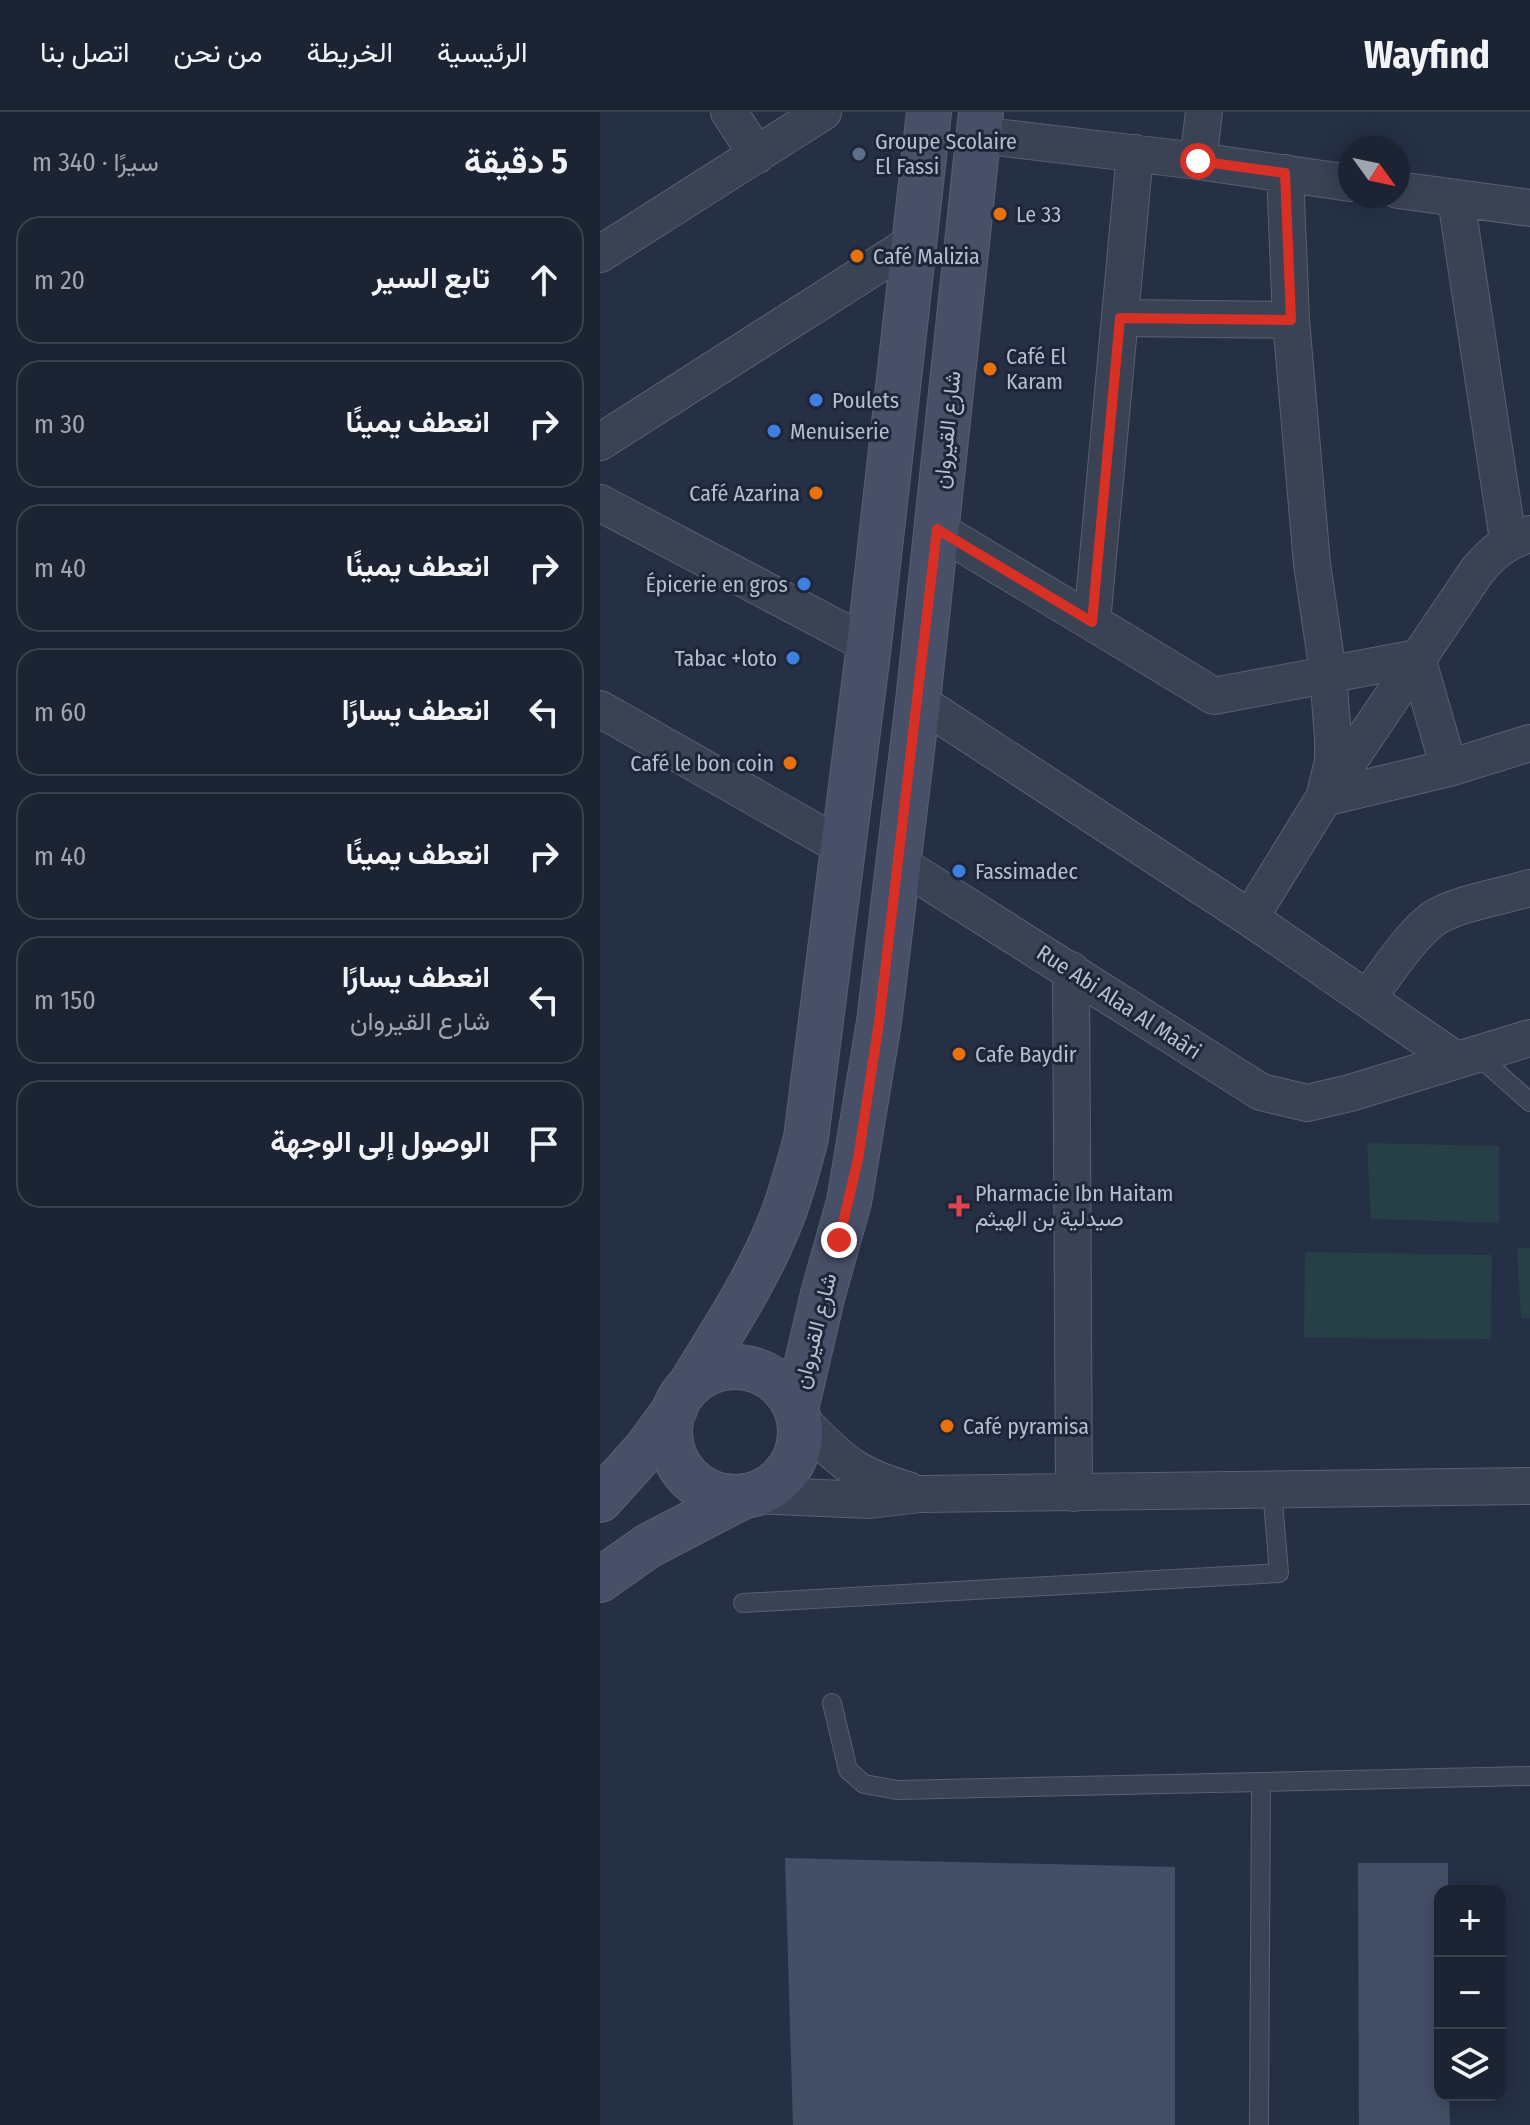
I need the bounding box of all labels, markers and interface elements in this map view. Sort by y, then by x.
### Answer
text: Wayfind [1364,32,1490,78]
text: اتصل بنا [40,36,130,69]
text: من نحن [174,36,262,69]
text: الخريطة [306,36,393,69]
text: الرئيسية [437,36,528,69]
place label: Groupe Scolaire El Fassi [875,128,1017,180]
north arrow [1338,136,1410,208]
text: 5 دقيقة [464,141,568,182]
route start [1180,143,1216,179]
marker: Groupe Scolaire El Fassi [850,145,868,163]
text: سيرًا · 340 m [32,147,159,178]
place label: Le 33 [1016,201,1061,228]
marker: Le 33 [991,205,1009,223]
place label: Café Malizia [873,243,980,270]
marker: Café Malizia [848,247,866,265]
icon: ahead [522,258,566,302]
text: تابع السير [372,260,490,296]
text: 20 m [34,265,85,296]
place label: Café El Karam [1006,343,1066,395]
marker: Café El Karam [981,360,999,378]
street label: شارع القيروان [927,370,968,490]
place label: Poulets [832,387,899,414]
marker: Poulets [807,391,825,409]
icon: right [522,402,566,446]
text: انعطف يمينًا [345,404,490,440]
text: 30 m [34,409,85,440]
place label: Menuiserie [790,418,890,445]
marker: Menuiserie [765,422,783,440]
place label: Café Azarina [689,480,800,507]
marker: Café Azarina [807,484,825,502]
icon: right [522,546,566,590]
text: انعطف يمينًا [345,548,490,584]
text: 40 m [34,553,86,584]
place label: Épicerie en gros [646,571,788,598]
marker: Épicerie en gros [795,575,813,593]
place label: Tabac +loto [675,645,777,672]
marker: Tabac +loto [784,649,802,667]
icon: left [522,690,566,734]
text: انعطف يسارًا [342,692,490,728]
text: 60 m [34,697,87,728]
place label: Café le bon coin [630,750,774,777]
marker: Café le bon coin [781,754,799,772]
icon: right [522,834,566,878]
text: انعطف يمينًا [345,836,490,872]
text: 40 m [34,841,86,872]
place label: Fassimadec [975,858,1078,885]
marker: Fassimadec [950,862,968,880]
street label: Rue Abi Alaa Al Maâri [1032,939,1206,1065]
text: انعطف يسارًا [342,959,490,995]
icon: left [522,978,566,1022]
text: 150 m [34,985,96,1016]
text: شارع القيروان [350,1006,490,1037]
place label: Cafe Baydir [975,1041,1077,1068]
marker: Cafe Baydir [950,1045,968,1063]
icon: arrive [522,1122,566,1166]
text: الوصول إلى الوجهة [270,1124,490,1160]
place label: Pharmacie Ibn Haitam صيدلية بن الهيثم [975,1180,1173,1233]
marker: Pharmacie Ibn Haitam صيدلية بن الهيثم [950,1197,968,1215]
route end [821,1222,857,1258]
street label: شارع القيروان [788,1270,843,1392]
place label: Café pyramisa [963,1413,1089,1440]
marker: Café pyramisa [938,1417,956,1435]
map controls [1434,1885,1506,2101]
button: + [1434,1885,1506,1957]
button: − [1434,1957,1506,2029]
button: layers [1434,2029,1506,2101]

